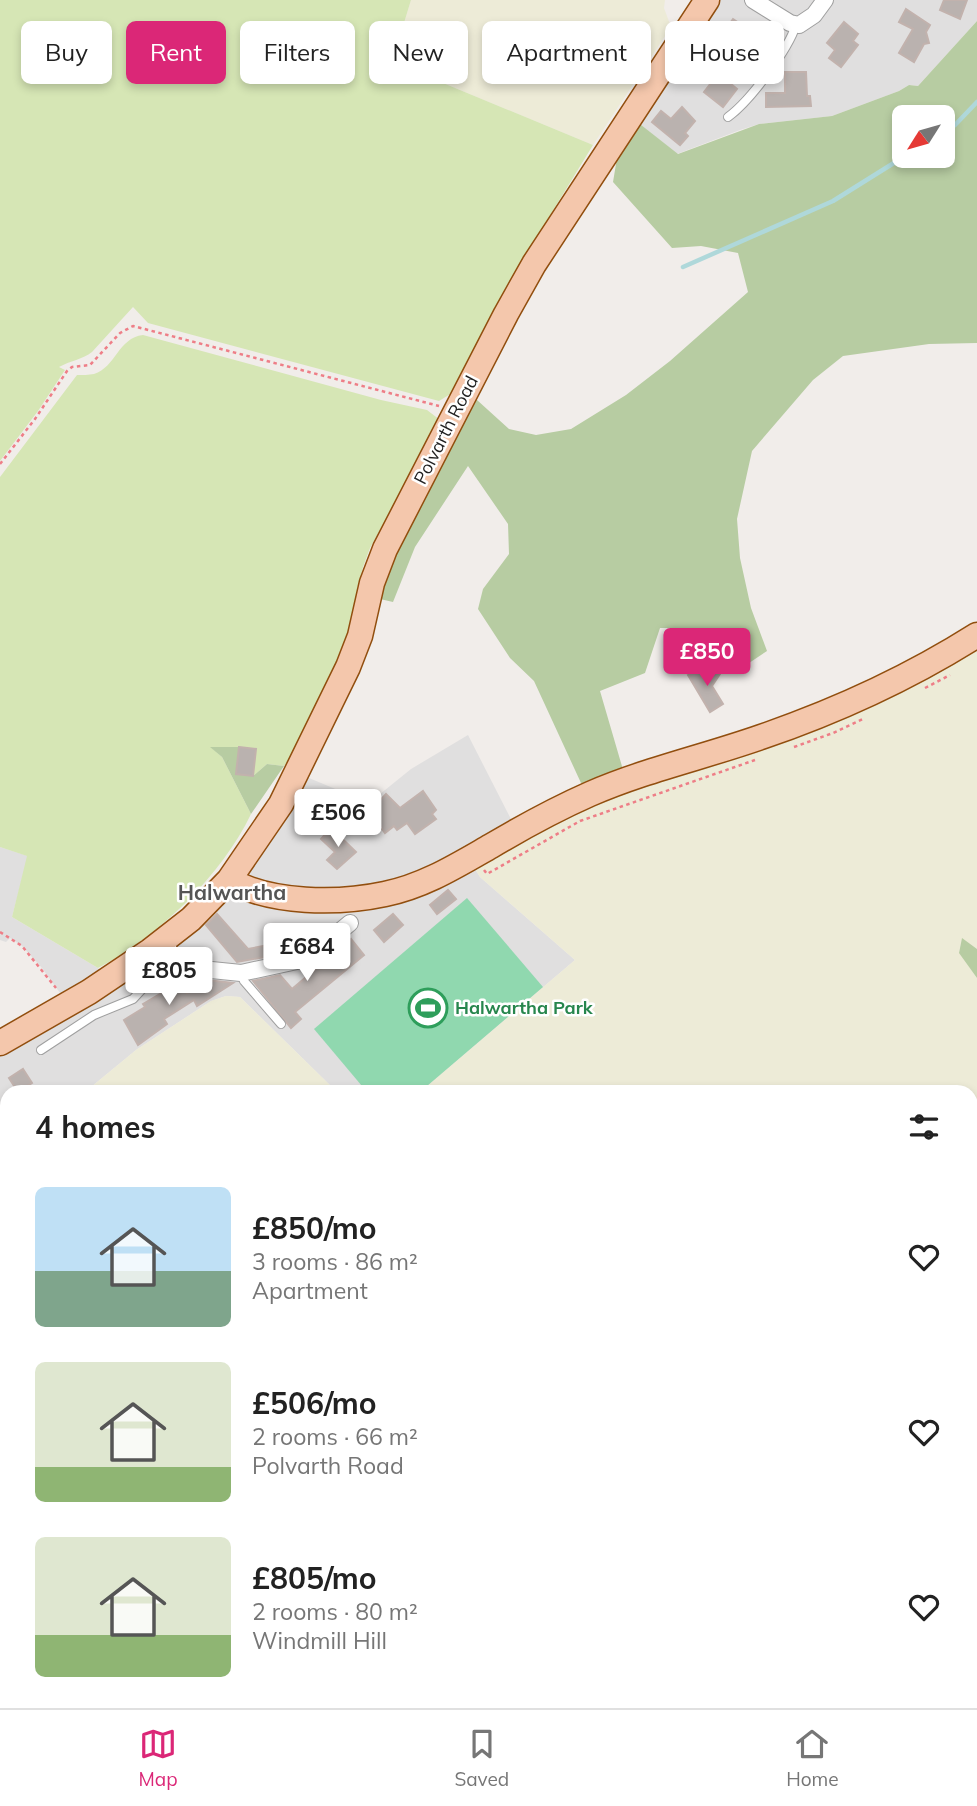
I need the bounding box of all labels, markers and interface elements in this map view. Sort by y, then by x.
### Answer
chip: Buy [21,21,112,84]
chip: Rent [126,21,226,84]
chip: Filters [240,21,355,84]
chip: New [369,21,468,84]
chip: Apartment [482,21,651,84]
chip: House [665,21,784,84]
north arrow [892,105,956,168]
map controls [892,105,955,168]
street label: Polvarth Road [408,372,483,488]
pin: £850 [666,628,748,688]
text: £850 [679,636,735,665]
pin: £506 [297,790,379,849]
text: £506 [310,797,366,826]
district label: Halwartha [178,879,286,905]
pin: £684 [266,923,348,983]
text: £684 [279,931,335,960]
pin: £805 [128,948,210,1007]
text: £805 [141,955,197,984]
sports icon: Halwartha Park [407,987,449,1029]
place label: Halwartha Park [455,996,594,1019]
text: 4 homes [35,1108,156,1146]
icon: filters [905,1108,943,1146]
text: £850/mo [252,1209,376,1247]
icon: home [91,1215,175,1299]
icon: heart [905,1238,943,1276]
text: 3 rooms · 86 m² [252,1247,418,1276]
text: Apartment [252,1276,368,1305]
text: £506/mo [252,1384,376,1422]
icon: home [91,1390,175,1474]
icon: heart [905,1413,943,1451]
text: 2 rooms · 66 m² [252,1422,418,1451]
text: Polvarth Road [252,1451,404,1480]
text: £805/mo [252,1559,376,1597]
icon: home [91,1565,175,1649]
icon: heart [905,1588,943,1626]
text: 2 rooms · 80 m² [252,1597,418,1626]
text: Windmill Hill [252,1626,387,1655]
tab: Map [138,1725,178,1791]
tab: Saved [454,1725,509,1791]
tab: Home [786,1725,839,1791]

